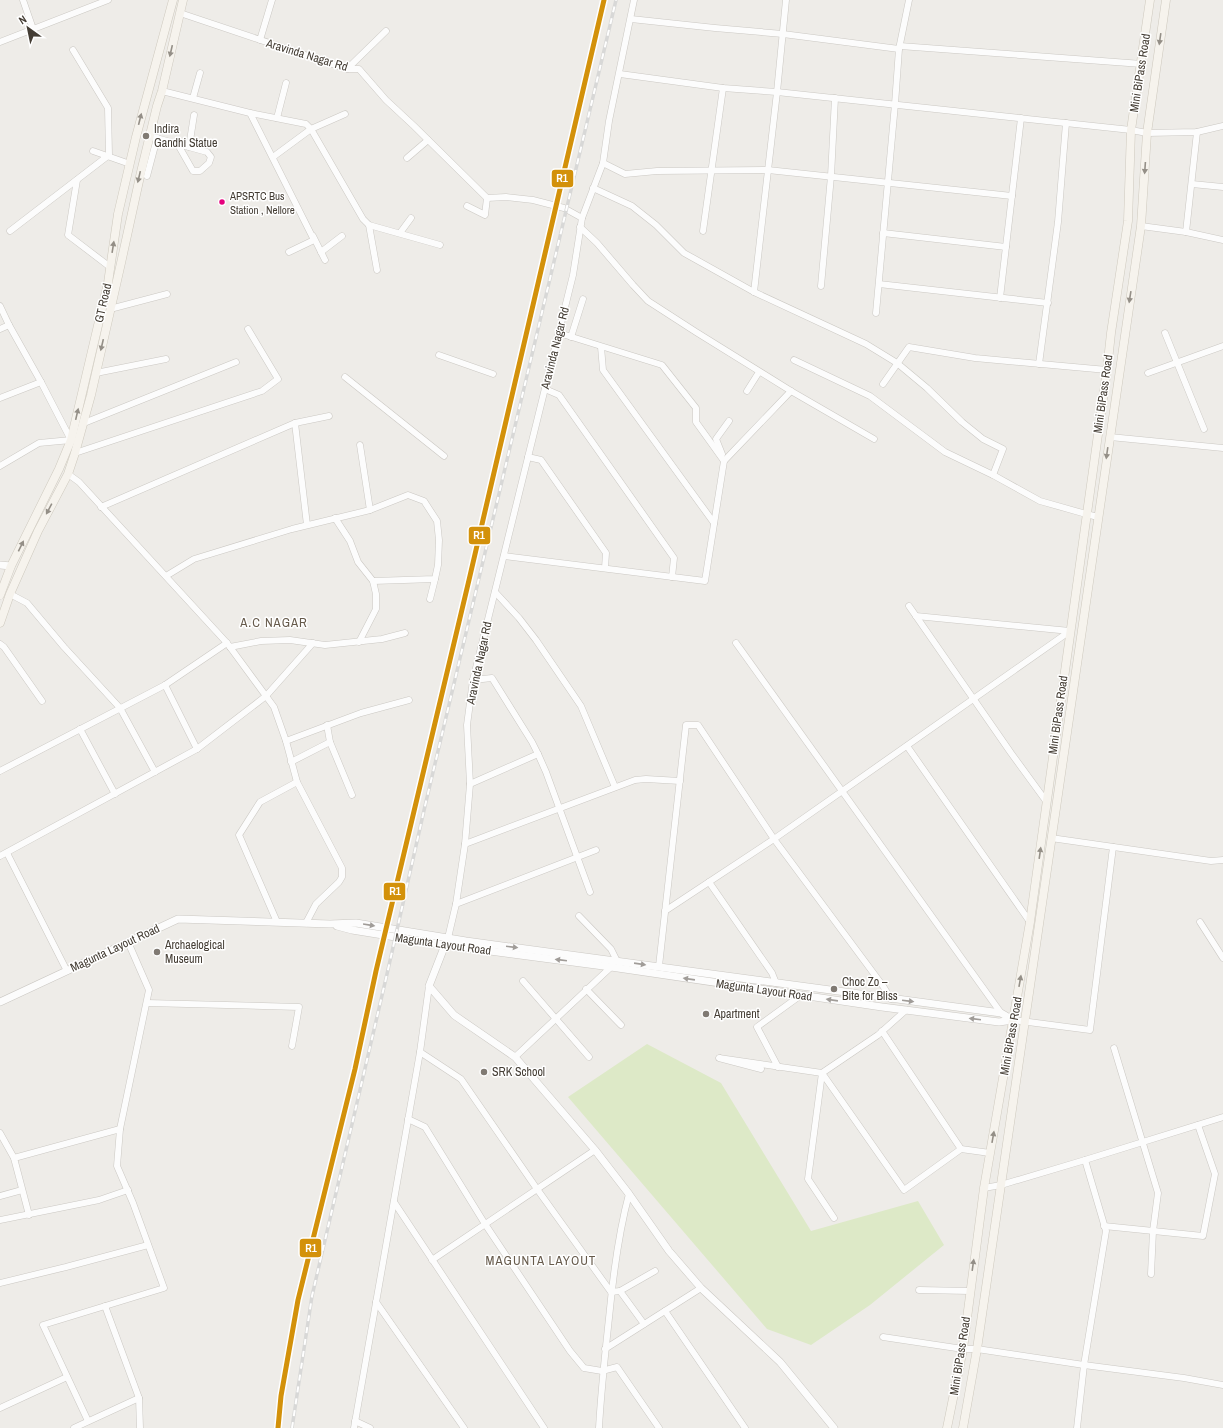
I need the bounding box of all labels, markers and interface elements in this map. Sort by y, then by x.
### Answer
north arrow [8,8,48,48]
text: N [16,12,29,27]
street label: Mini BiPass Road [1126,33,1154,113]
one-way arrow [1157,33,1163,45]
street label: Aravinda Nagar Rd [263,35,350,75]
one-way arrow [168,45,174,58]
one-way arrow [138,113,144,126]
place label: Indira Gandhi Statue [154,121,217,151]
marker: Indira Gandhi Statue [141,131,151,141]
one-way arrow [1141,162,1148,174]
line badge: R1 [551,169,574,188]
one-way arrow [136,171,142,184]
text: R1 [556,171,568,185]
place label: APSRTC Bus Station , Nellore [229,189,295,217]
marker: APSRTC Bus Station , Nellore [217,197,227,207]
one-way arrow [110,240,116,253]
street label: GT Road [91,282,115,324]
one-way arrow [1127,291,1133,303]
street label: Aravinda Nagar Rd [537,305,573,392]
one-way arrow [99,339,105,351]
street label: Mini BiPass Road [1090,354,1116,434]
one-way arrow [74,408,80,421]
one-way arrow [1104,447,1110,459]
one-way arrow [46,503,53,515]
line badge: R1 [468,526,491,545]
text: R1 [473,528,485,542]
one-way arrow [18,541,24,552]
district label: A.C NAGAR [239,614,308,631]
street label: Aravinda Nagar Rd [462,620,496,707]
street label: Mini BiPass Road [1045,675,1071,755]
one-way arrow [1037,846,1043,859]
line badge: R1 [383,882,406,901]
text: R1 [389,884,401,898]
street label: Magunta Layout Road [68,920,162,976]
one-way arrow [363,922,375,928]
street label: Magunta Layout Road [394,929,492,959]
place label: Archaelogical Museum [164,937,225,967]
one-way arrow [506,944,518,950]
marker: Archaelogical Museum [152,947,162,957]
one-way arrow [555,957,567,963]
one-way arrow [634,961,647,967]
place label: Choc Zo – Bite for Bliss [842,974,898,1004]
street label: Magunta Layout Road [715,975,813,1005]
one-way arrow [1017,975,1023,987]
one-way arrow [683,976,695,982]
marker: Choc Zo – Bite for Bliss [829,984,839,994]
street label: Mini BiPass Road [996,996,1026,1076]
one-way arrow [826,997,838,1003]
one-way arrow [902,998,914,1005]
place label: Apartment [713,1006,760,1022]
marker: Apartment [701,1009,711,1019]
one-way arrow [969,1015,981,1022]
place label: SRK School [492,1064,545,1080]
marker: SRK School [479,1067,489,1077]
one-way arrow [990,1131,996,1143]
line badge: R1 [299,1238,322,1258]
text: R1 [305,1241,317,1255]
district label: MAGUNTA LAYOUT [486,1252,596,1269]
one-way arrow [970,1259,976,1271]
street label: Mini BiPass Road [946,1316,974,1396]

